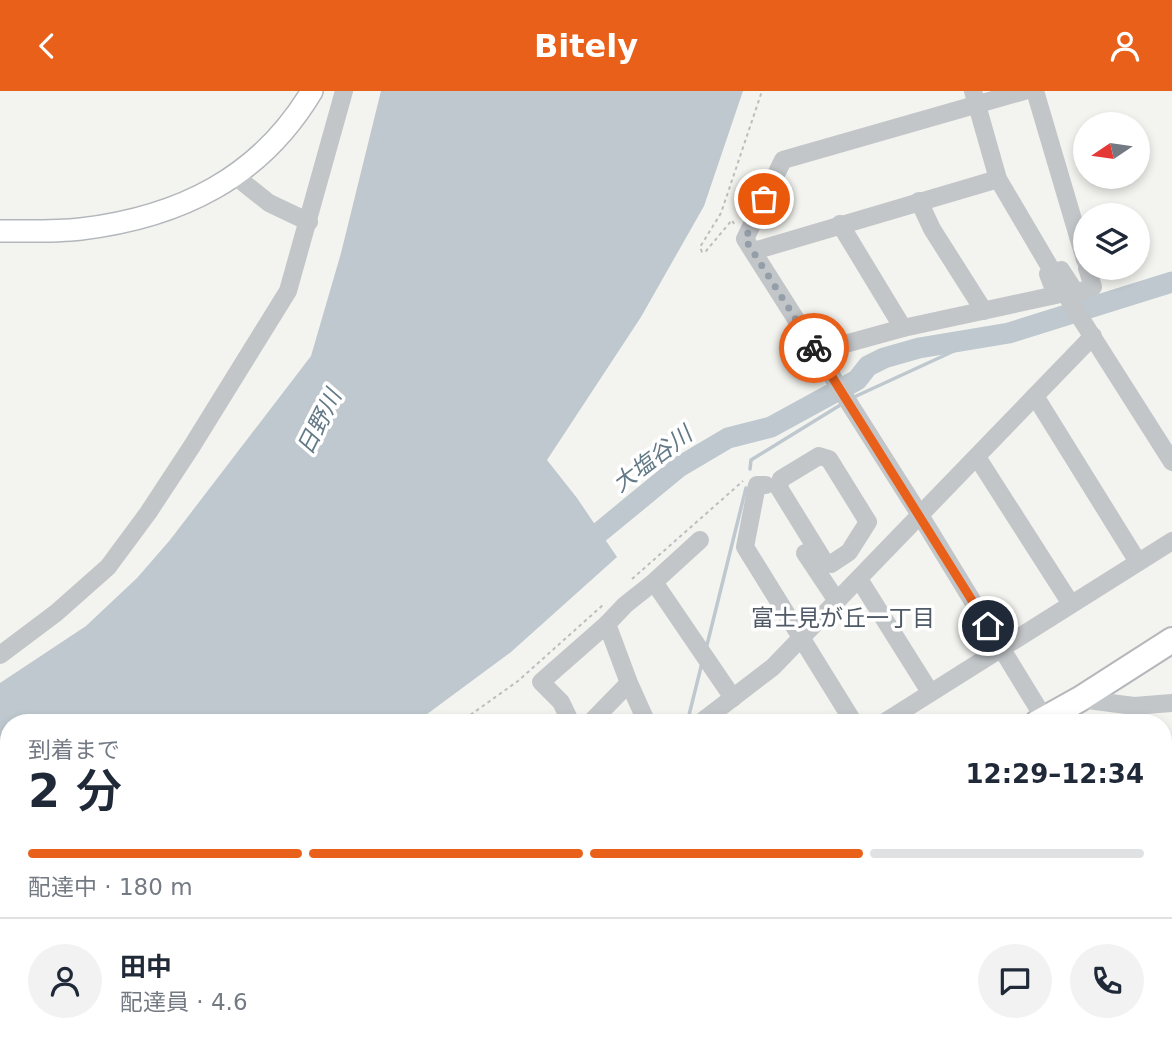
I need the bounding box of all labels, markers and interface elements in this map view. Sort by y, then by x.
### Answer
icon: back [28,27,66,65]
text: Bitely [534,27,638,65]
icon: person [1106,27,1144,65]
north arrow [1073,112,1150,189]
map controls [1073,112,1150,280]
pin [734,169,794,229]
icon: bag [745,180,783,218]
button: layers [1073,203,1150,280]
courier [779,313,849,383]
icon: bike [795,329,833,367]
water label: 日野川 [292,383,348,459]
water label: 大塩谷川 [607,419,699,497]
pin [958,596,1018,656]
district label: 富士見が丘一丁目 [751,605,935,631]
icon: home [969,607,1007,645]
text: 到着まで [28,737,120,763]
text: 12:29–12:34 [965,759,1144,789]
text: 2 分 [28,764,122,818]
text: 配達中 · 180 m [28,874,193,900]
button: person [28,944,102,1018]
button: chat [978,944,1052,1018]
button: phone [1070,944,1144,1018]
text: 田中 [120,952,172,982]
text: 配達員 · 4.6 [120,989,248,1015]

